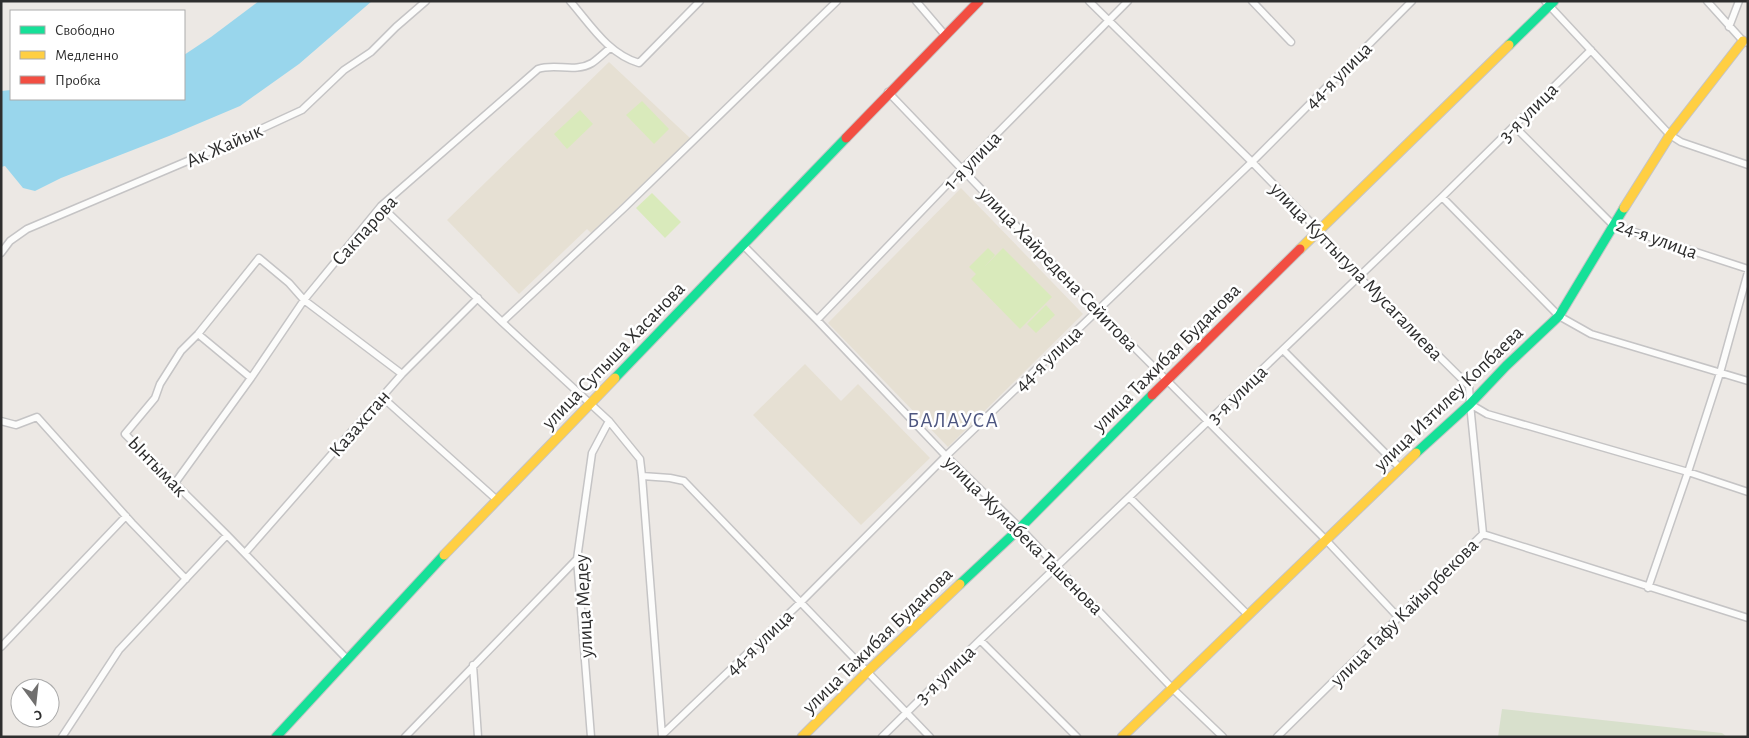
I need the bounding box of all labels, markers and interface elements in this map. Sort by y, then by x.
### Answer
legend [10,10,185,100]
text: Свободно [55,23,115,38]
street label: 44-я улица [1301,38,1376,113]
text: Медленно [55,48,119,63]
text: Пробка [55,73,101,88]
street label: 3-я улица [1495,79,1562,146]
street label: Ак Жайык [183,120,265,172]
street label: 1-я улица [940,127,1005,194]
street label: улица Куттыгула Мусагалиева [1265,178,1446,365]
street label: улица Хайредена Сейитова [974,183,1142,356]
street label: Сакпарова [328,192,401,270]
street label: 24-я улица [1613,215,1700,263]
street label: улица Супыша Хасанова [538,278,689,434]
street label: улица Тажибая Буданова [1088,280,1245,436]
street label: 44-я улица [1011,322,1086,396]
street label: улица Изтилеу Копбаева [1370,322,1527,476]
street label: 3-я улица [1204,362,1271,428]
street label: Казахстан [326,386,394,461]
district label: БАЛАУСА [907,410,999,431]
street label: Ынтымак [124,433,191,501]
street label: улица Жумабека Ташенова [939,452,1107,619]
street label: улица Гафу Кайырбекова [1326,535,1482,691]
street label: улица Медеу [571,553,597,659]
street label: улица Тажибая Буданова [798,564,957,718]
street label: 44-я улица [722,606,797,680]
street label: 3-я улица [912,642,979,708]
north arrow [10,678,60,728]
text: С [32,707,44,722]

